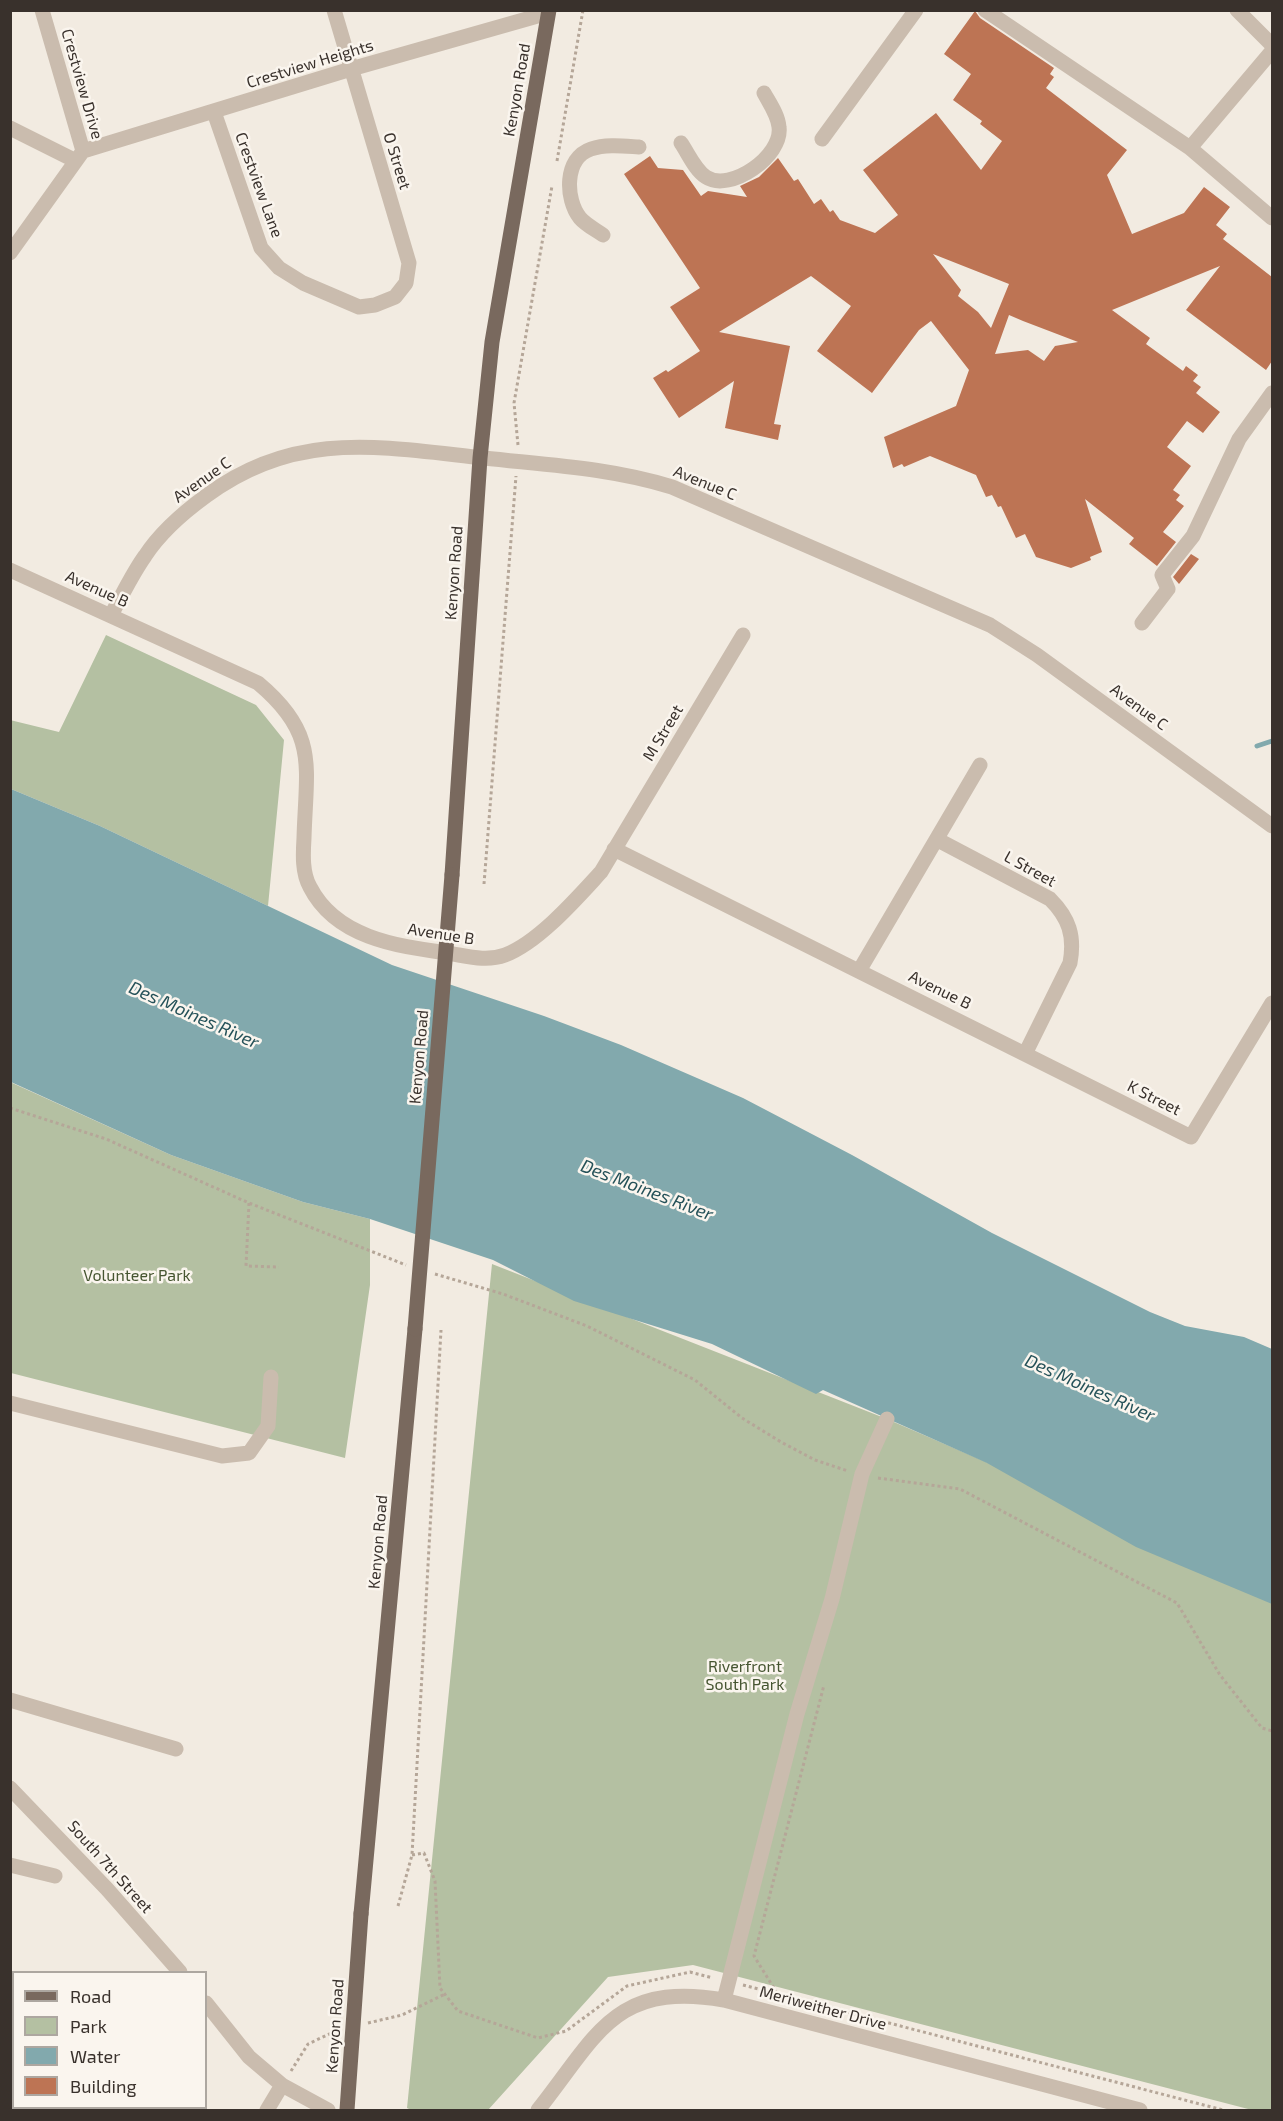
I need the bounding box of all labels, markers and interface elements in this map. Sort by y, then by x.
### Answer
street label: Crestview Drive [57,27,107,141]
street label: Crestview Heights [244,36,376,92]
street label: Kenyon Road [499,42,535,138]
street label: Crestview Lane [231,130,287,240]
street label: O Street [379,130,415,192]
street label: Avenue C [169,453,235,507]
street label: Avenue C [671,462,739,504]
street label: Kenyon Road [441,525,467,621]
street label: Avenue B [62,567,132,611]
street label: Avenue C [1107,680,1171,734]
street label: M Street [639,701,687,765]
street label: L Street [1001,847,1059,891]
street label: Avenue B [406,919,476,949]
street label: Avenue B [906,967,974,1013]
water label: Des Moines River [126,977,262,1053]
street label: Kenyon Road [405,1009,433,1105]
street label: K Street [1124,1076,1184,1120]
water label: Des Moines River [578,1155,716,1225]
park label: Volunteer Park [83,1266,191,1286]
water label: Des Moines River [1022,1350,1158,1426]
street label: Kenyon Road [364,1494,392,1590]
park label: Riverfront South Park [706,1657,784,1695]
street label: South 7th Street [63,1817,157,1917]
legend [12,1971,207,2109]
street label: Kenyon Road [322,1978,348,2074]
street label: Meriweither Drive [757,1982,889,2034]
text: Road [70,1985,111,2007]
text: Park [70,2015,107,2037]
text: Water [70,2045,120,2067]
text: Building [70,2075,137,2097]

